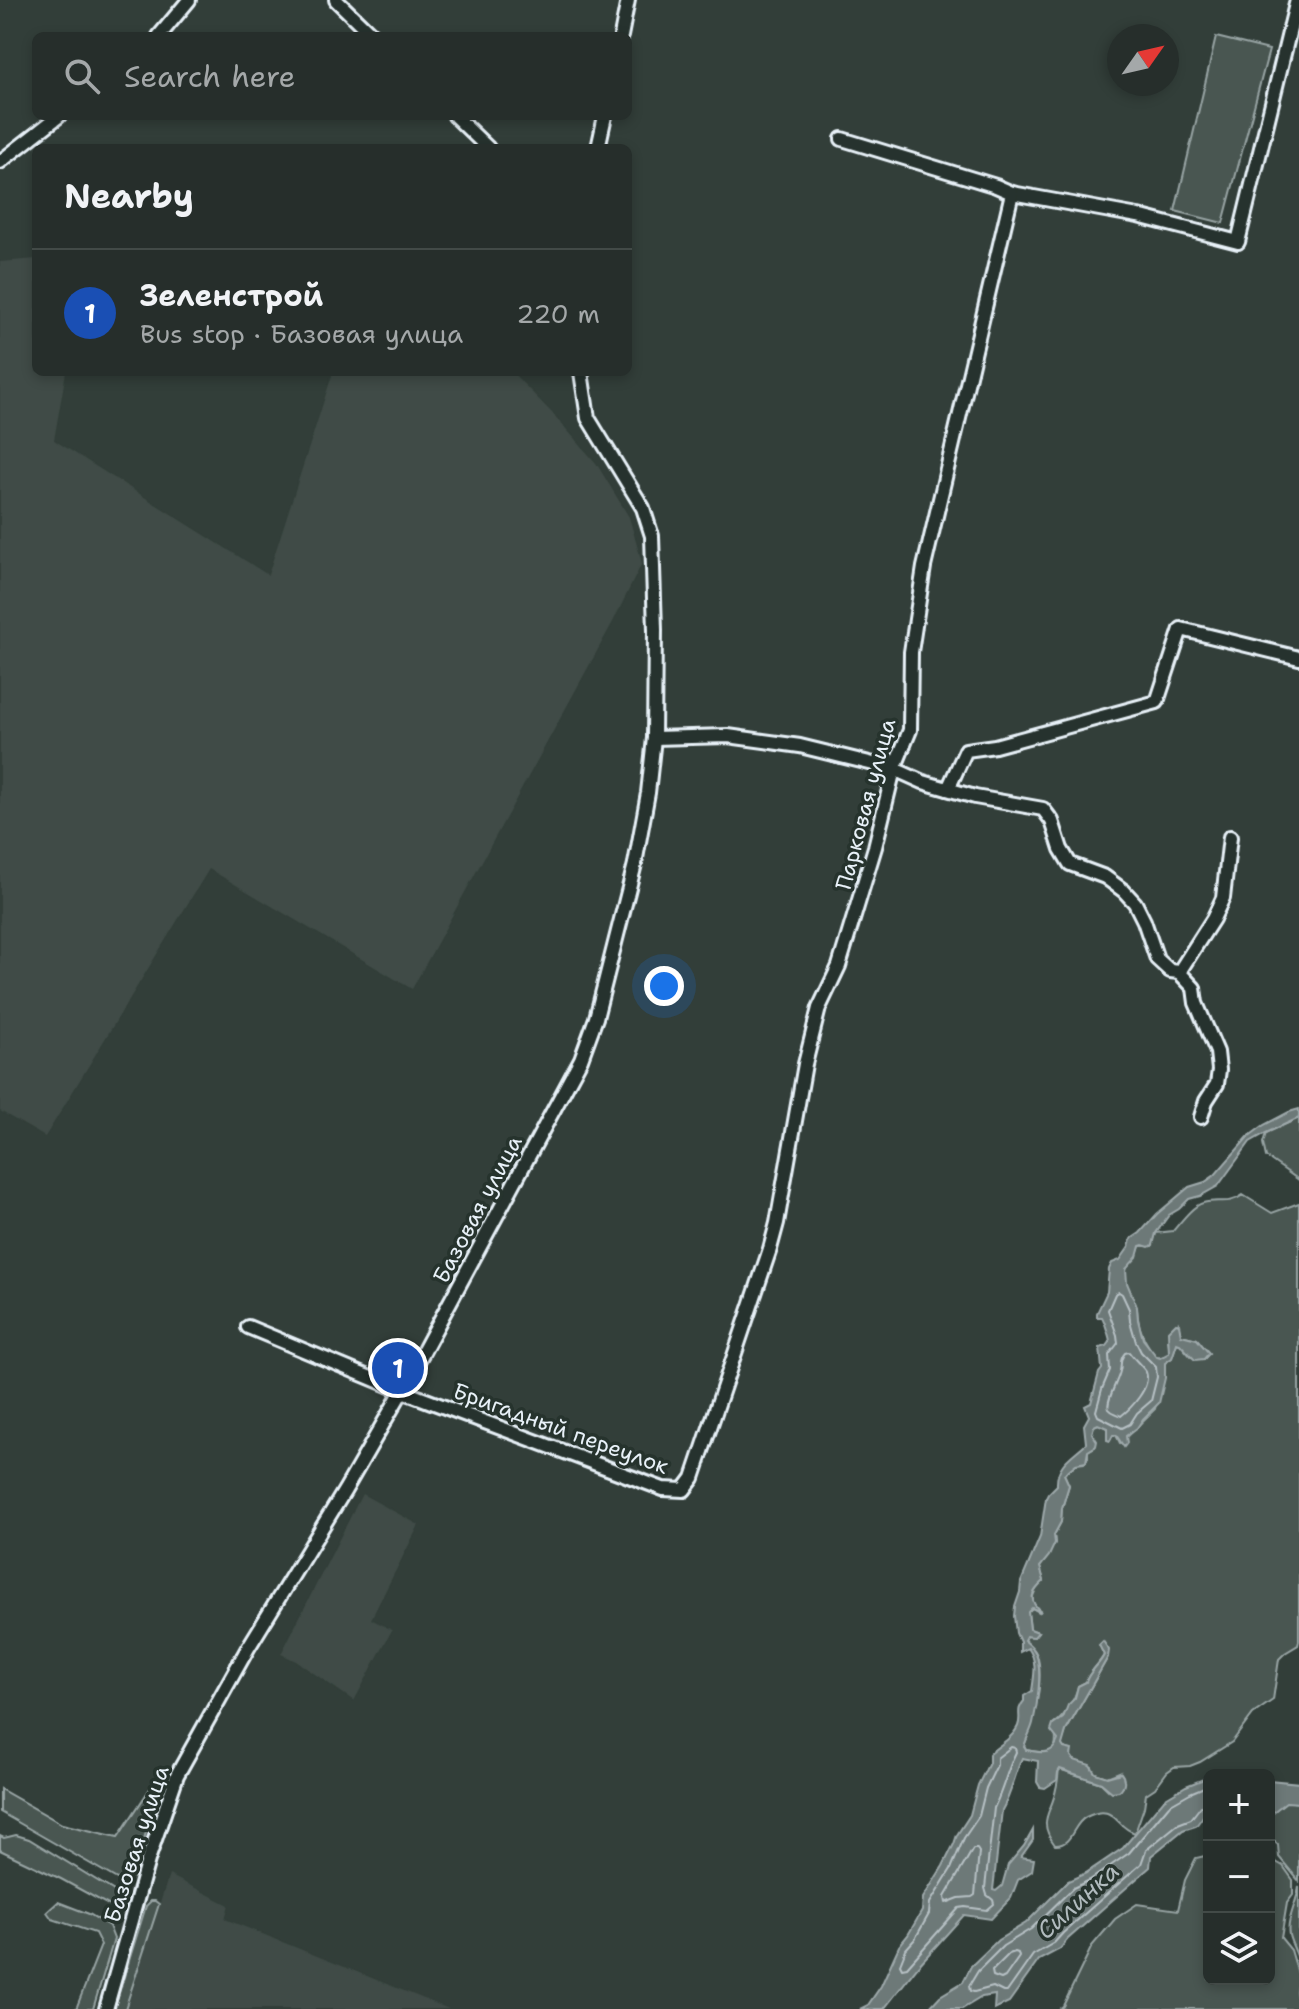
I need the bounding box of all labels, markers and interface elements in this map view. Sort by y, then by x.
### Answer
north arrow [1107,24,1179,96]
search box [32,32,632,120]
icon: search [60,54,104,98]
text: Search here [124,56,295,97]
text: Nearby [64,173,194,219]
text: Зеленстрой [140,275,323,316]
text: 1 [84,296,96,331]
text: 220 m [516,296,600,331]
text: Bus stop · Базовая улица [140,316,463,351]
street label: Парковая улица [829,715,902,893]
your location [644,966,684,1006]
street label: Базовая улица [426,1130,529,1288]
pin: 1 [372,1338,424,1398]
street label: Бригадный переулок [449,1376,673,1481]
street label: Базовая улица [97,1762,176,1926]
map controls [1203,1769,1275,1985]
button: + [1203,1769,1275,1841]
button: − [1203,1841,1275,1913]
water label: Силинка [1030,1855,1126,1947]
button: layers [1203,1913,1275,1985]

